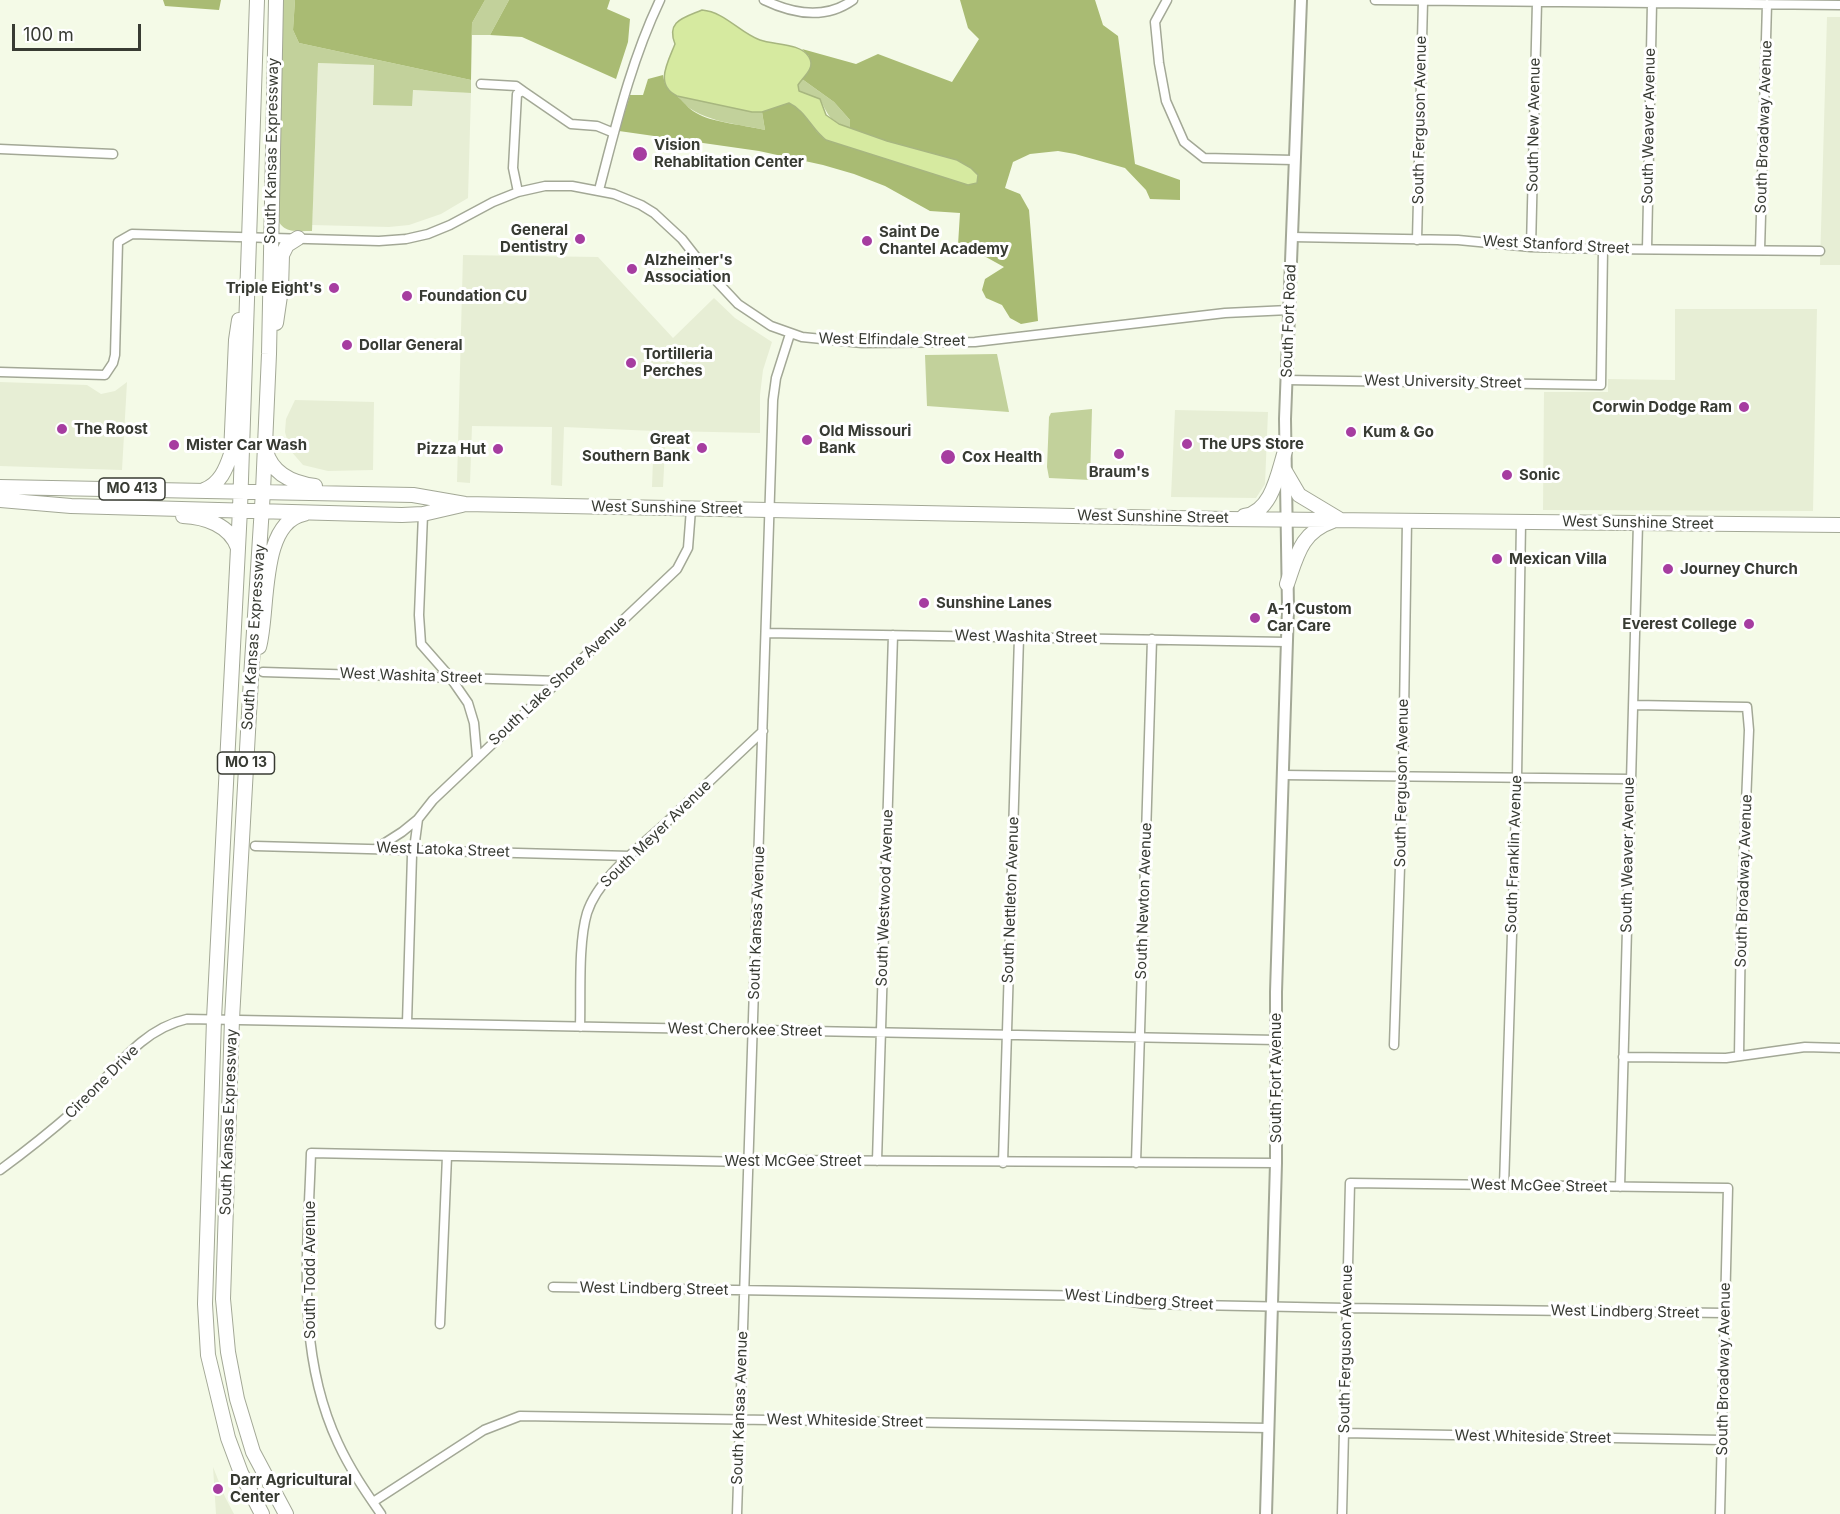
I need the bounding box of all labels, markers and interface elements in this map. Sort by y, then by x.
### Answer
scale bar [15,12,144,50]
text: 100 m [23,24,74,45]
street label: South Ferguson Avenue [1410,36,1430,204]
street label: South Broadway Avenue [1752,40,1776,214]
street label: South Weaver Avenue [1639,48,1659,204]
street label: South Kansas Expressway [261,58,283,244]
street label: South New Avenue [1524,58,1544,192]
place label: Vision Rehablitation Center [654,136,804,171]
marker: Vision Rehablitation Center [631,145,649,163]
place label: General Dentistry [500,221,568,256]
place label: Saint De Chantel Academy [879,223,1009,258]
marker: General Dentistry [573,232,587,246]
street label: West Stanford Street [1482,232,1630,258]
marker: Saint De Chantel Academy [860,234,874,248]
place label: Alzheimer's Association [644,251,732,286]
marker: Alzheimer's Association [625,262,639,276]
street label: South Fort Road [1278,264,1300,378]
place label: Triple Eight's [226,279,322,297]
marker: Triple Eight's [327,281,341,295]
place label: Foundation CU [419,287,527,305]
marker: Foundation CU [400,289,414,303]
street label: West Elfindale Street [818,330,966,350]
place label: Dollar General [359,336,463,354]
marker: Dollar General [340,338,354,352]
place label: Tortilleria Perches [643,345,713,380]
marker: Tortilleria Perches [624,356,638,370]
street label: West University Street [1364,372,1522,392]
place label: Corwin Dodge Ram [1592,398,1732,416]
marker: Corwin Dodge Ram [1737,400,1751,414]
place label: The Roost [74,420,148,438]
marker: The Roost [55,422,69,436]
place label: Old Missouri Bank [819,422,911,457]
place label: Kum & Go [1363,423,1434,441]
marker: Kum & Go [1344,425,1358,439]
place label: Great Southern Bank [582,430,690,465]
marker: Old Missouri Bank [800,433,814,447]
place label: The UPS Store [1199,435,1304,453]
place label: Mister Car Wash [186,436,307,454]
marker: The UPS Store [1180,437,1194,451]
marker: Mister Car Wash [167,438,181,452]
place label: Pizza Hut [417,440,486,458]
marker: Great Southern Bank [695,441,709,455]
marker: Pizza Hut [491,442,505,456]
marker: Braum's [1112,447,1126,461]
marker: Cox Health [939,448,957,466]
place label: Cox Health [962,448,1042,466]
place label: Braum's [1089,463,1149,481]
place label: Sonic [1519,466,1560,484]
marker: Sonic [1500,468,1514,482]
road number: MO 413 [99,478,165,500]
street label: West Sunshine Street [591,498,743,518]
street label: West Sunshine Street [1077,507,1229,527]
street label: West Sunshine Street [1562,513,1714,533]
street label: South Kansas Expressway [239,543,269,731]
place label: Mexican Villa [1509,550,1607,568]
marker: Mexican Villa [1490,552,1504,566]
place label: Journey Church [1680,560,1798,578]
marker: Journey Church [1661,562,1675,576]
place label: Sunshine Lanes [936,594,1052,612]
marker: Sunshine Lanes [917,596,931,610]
place label: A-1 Custom Car Care [1267,600,1352,635]
marker: A-1 Custom Car Care [1248,611,1262,625]
street label: South Lake Shore Avenue [485,612,631,750]
place label: Everest College [1622,615,1737,633]
marker: Everest College [1742,617,1756,631]
street label: West Washita Street [955,627,1097,647]
street label: West Washita Street [339,665,483,687]
street label: South Ferguson Avenue [1392,699,1412,867]
road number: MO 13 [218,752,274,774]
street label: South Franklin Avenue [1502,775,1526,933]
street label: South Meyer Avenue [597,776,715,892]
street label: South Weaver Avenue [1618,777,1638,933]
street label: South Broadway Avenue [1732,794,1756,968]
street label: South Westwood Avenue [873,809,897,987]
street label: South Nettleton Avenue [999,816,1023,984]
street label: South Newton Avenue [1132,822,1156,980]
street label: West Latoka Street [376,839,510,861]
street label: South Kansas Avenue [745,846,769,1000]
street label: South Fort Avenue [1267,1013,1285,1143]
street label: West Cherokee Street [668,1020,822,1040]
street label: South Kansas Expressway [217,1028,241,1216]
street label: Cireone Drive [61,1041,143,1123]
street label: West McGee Street [724,1152,862,1170]
street label: West McGee Street [1470,1176,1608,1196]
street label: South Todd Avenue [301,1201,319,1339]
street label: South Ferguson Avenue [1336,1265,1356,1433]
street label: West Lindberg Street [579,1279,729,1299]
street label: South Broadway Avenue [1713,1282,1735,1456]
street label: West Lindberg Street [1064,1286,1214,1314]
street label: West Lindberg Street [1550,1302,1700,1322]
street label: South Kansas Avenue [728,1331,752,1485]
street label: West Whiteside Street [767,1411,923,1431]
street label: West Whiteside Street [1455,1427,1611,1447]
place label: Darr Agricultural Center [230,1471,352,1506]
marker: Darr Agricultural Center [211,1482,225,1496]

